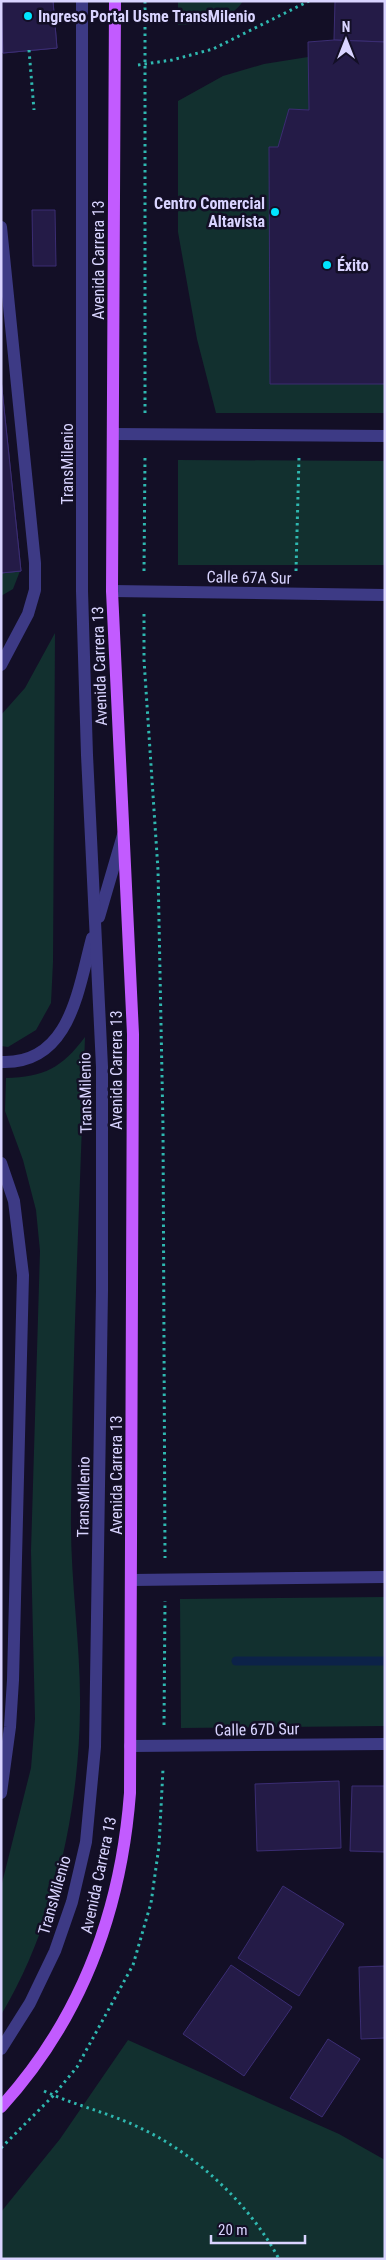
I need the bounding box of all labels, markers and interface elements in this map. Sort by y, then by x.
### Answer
place label: Ingreso Portal Usme TransMilenio [38,7,256,26]
marker: Ingreso Portal Usme TransMilenio [22,10,34,22]
north arrow [321,15,371,65]
text: N [342,19,350,35]
place label: Centro Comercial Altavista [154,194,265,231]
street label: Avenida Carrera 13 [89,200,108,320]
marker: Centro Comercial Altavista [269,206,281,218]
place label: Éxito [337,256,369,275]
marker: Éxito [321,259,333,271]
street label: TransMilenio [58,423,77,505]
street label: Calle 67A Sur [206,567,292,588]
street label: Avenida Carrera 13 [88,606,111,726]
street label: Avenida Carrera 13 [107,1010,126,1130]
street label: TransMilenio [75,1052,96,1134]
street label: Avenida Carrera 13 [107,1415,126,1535]
street label: TransMilenio [73,1456,94,1538]
street label: Calle 67D Sur [214,1719,300,1740]
street label: Avenida Carrera 13 [77,1815,120,1935]
street label: TransMilenio [34,1853,75,1937]
scale bar [211,2212,305,2244]
text: 20 m [218,2221,248,2239]

